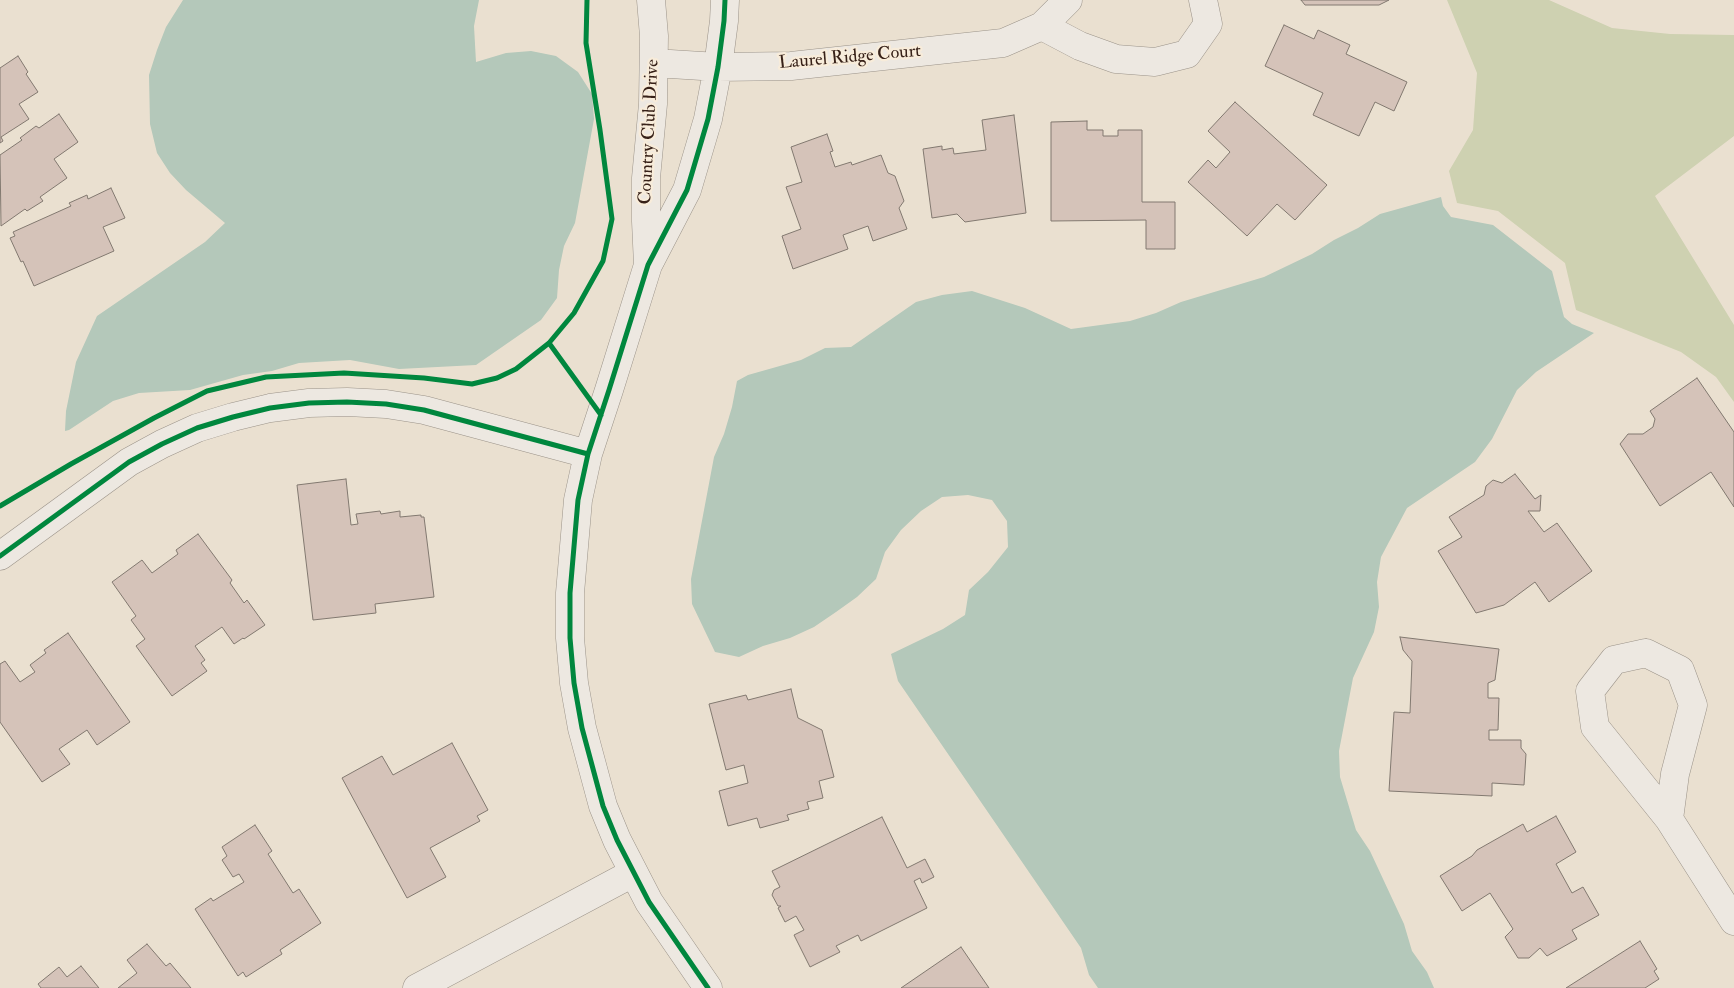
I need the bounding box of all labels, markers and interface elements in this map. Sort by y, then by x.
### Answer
street label: Laurel Ridge Court [778,41,922,75]
street label: Country Club Drive [635,59,665,205]

